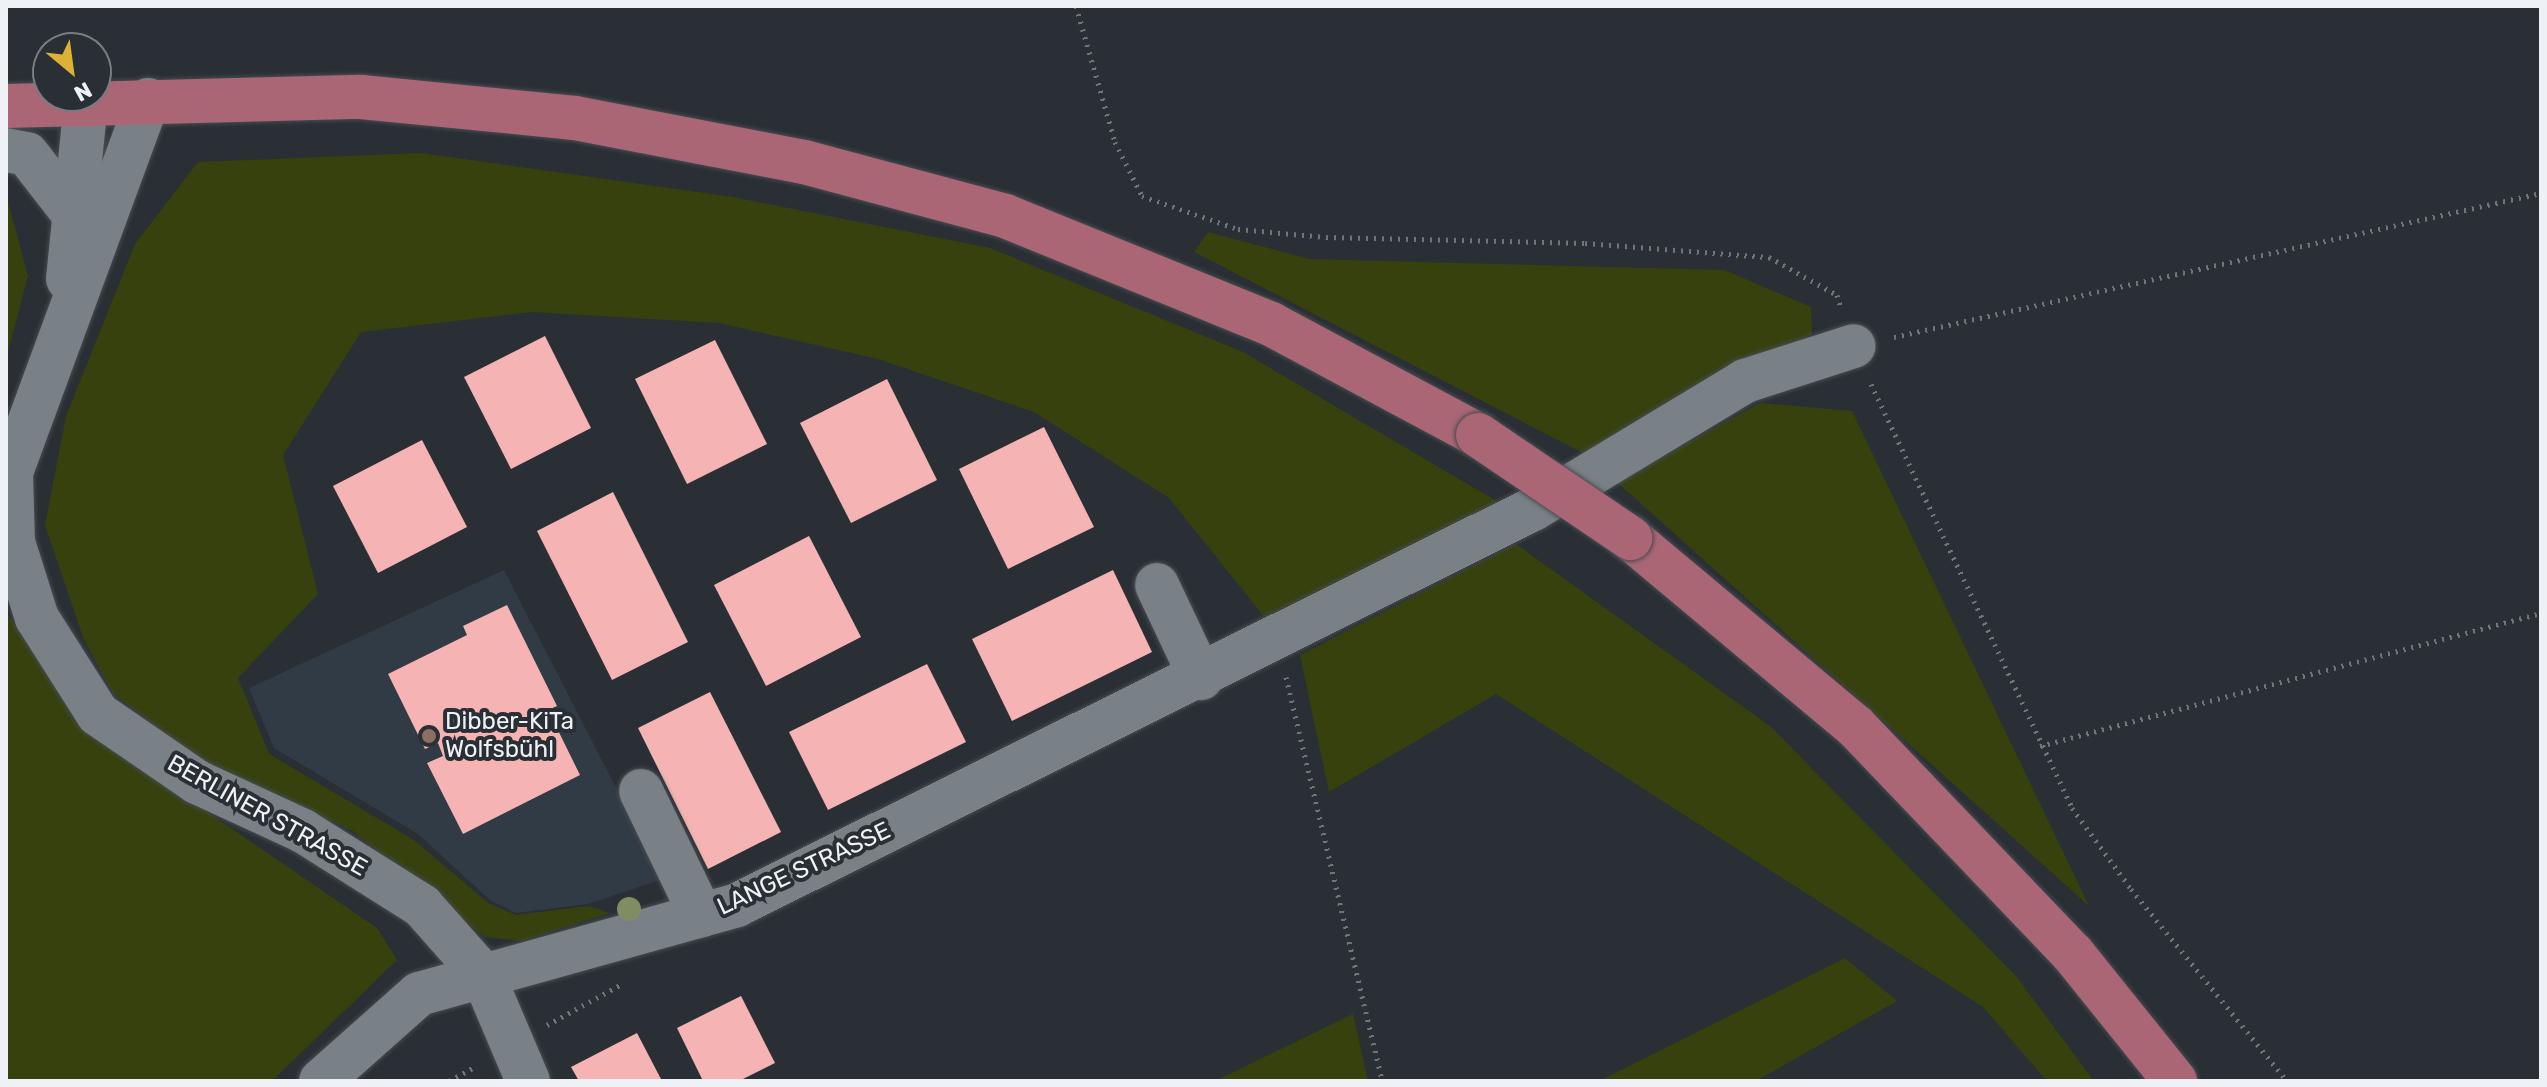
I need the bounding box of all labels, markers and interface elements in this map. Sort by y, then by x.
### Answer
north arrow [32,32,112,112]
text: N [69,76,96,107]
place label: Dibber-KiTa Wolfsbühl [445,708,574,764]
marker: Dibber-KiTa Wolfsbühl [420,727,438,745]
street label: BERLINER STRASSE [162,749,372,883]
street label: LANGE STRASSE [713,816,895,922]

